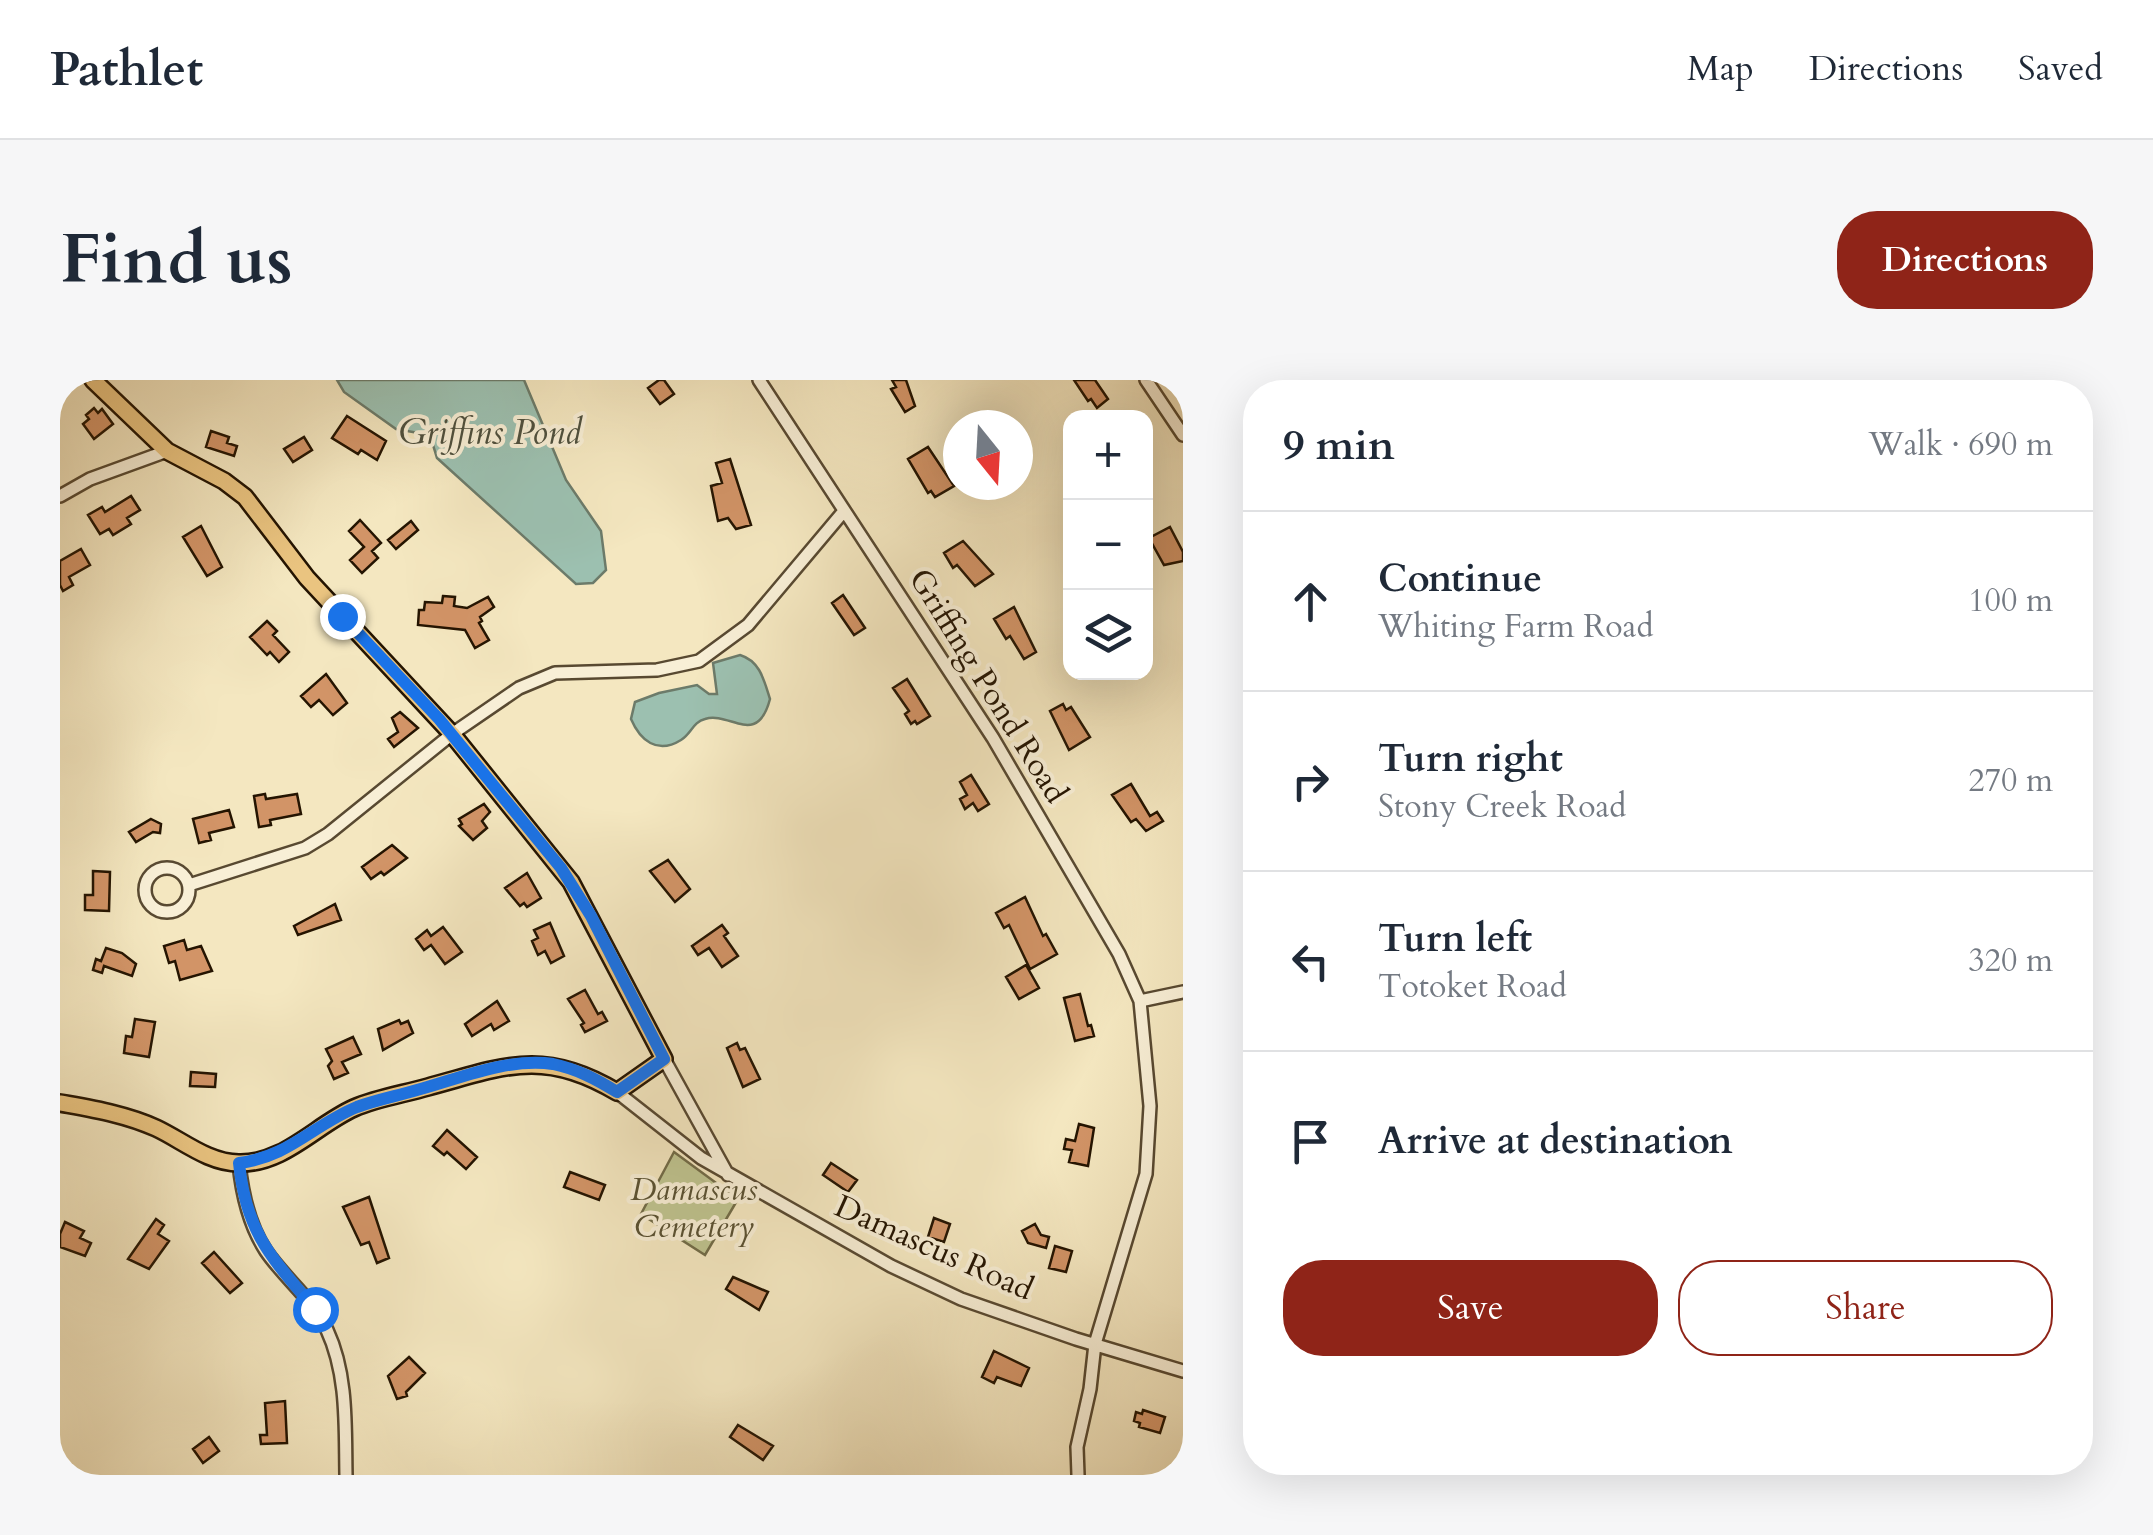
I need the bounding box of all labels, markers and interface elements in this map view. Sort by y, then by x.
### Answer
text: Pathlet [50,37,203,102]
text: Map [1687,45,1754,93]
text: Directions [1809,45,1963,93]
text: Saved [2018,45,2103,93]
button: Directions [1837,211,2093,309]
text: Find us [60,213,293,307]
water label: Griffins Pond [398,409,584,457]
north arrow [943,410,1033,500]
map controls [1063,410,1153,680]
button: + [1063,410,1153,500]
text: 9 min [1283,417,1395,474]
text: Walk · 690 m [1868,423,2053,467]
button: − [1063,500,1153,590]
text: Continue [1378,553,1542,605]
street label: Griffing Pond Road [898,560,1078,812]
icon: ahead [1283,574,1338,629]
text: 100 m [1968,579,2053,623]
button: layers [1063,590,1153,680]
route end [320,594,366,640]
text: Whiting Farm Road [1378,605,1653,649]
text: Turn right [1378,733,1563,785]
icon: right [1283,754,1338,809]
text: 270 m [1968,759,2053,803]
text: Stony Creek Road [1378,785,1626,829]
text: Turn left [1378,913,1532,965]
icon: left [1283,934,1338,989]
text: 320 m [1968,939,2053,983]
text: Totoket Road [1378,965,1567,1009]
icon: arrive [1283,1114,1338,1169]
text: Arrive at destination [1378,1115,1733,1167]
park label: Damascus Cemetery [630,1168,758,1249]
street label: Damascus Road [828,1185,1040,1311]
button: Save [1283,1260,1658,1356]
button: Share [1678,1260,2053,1356]
route start [293,1287,339,1333]

